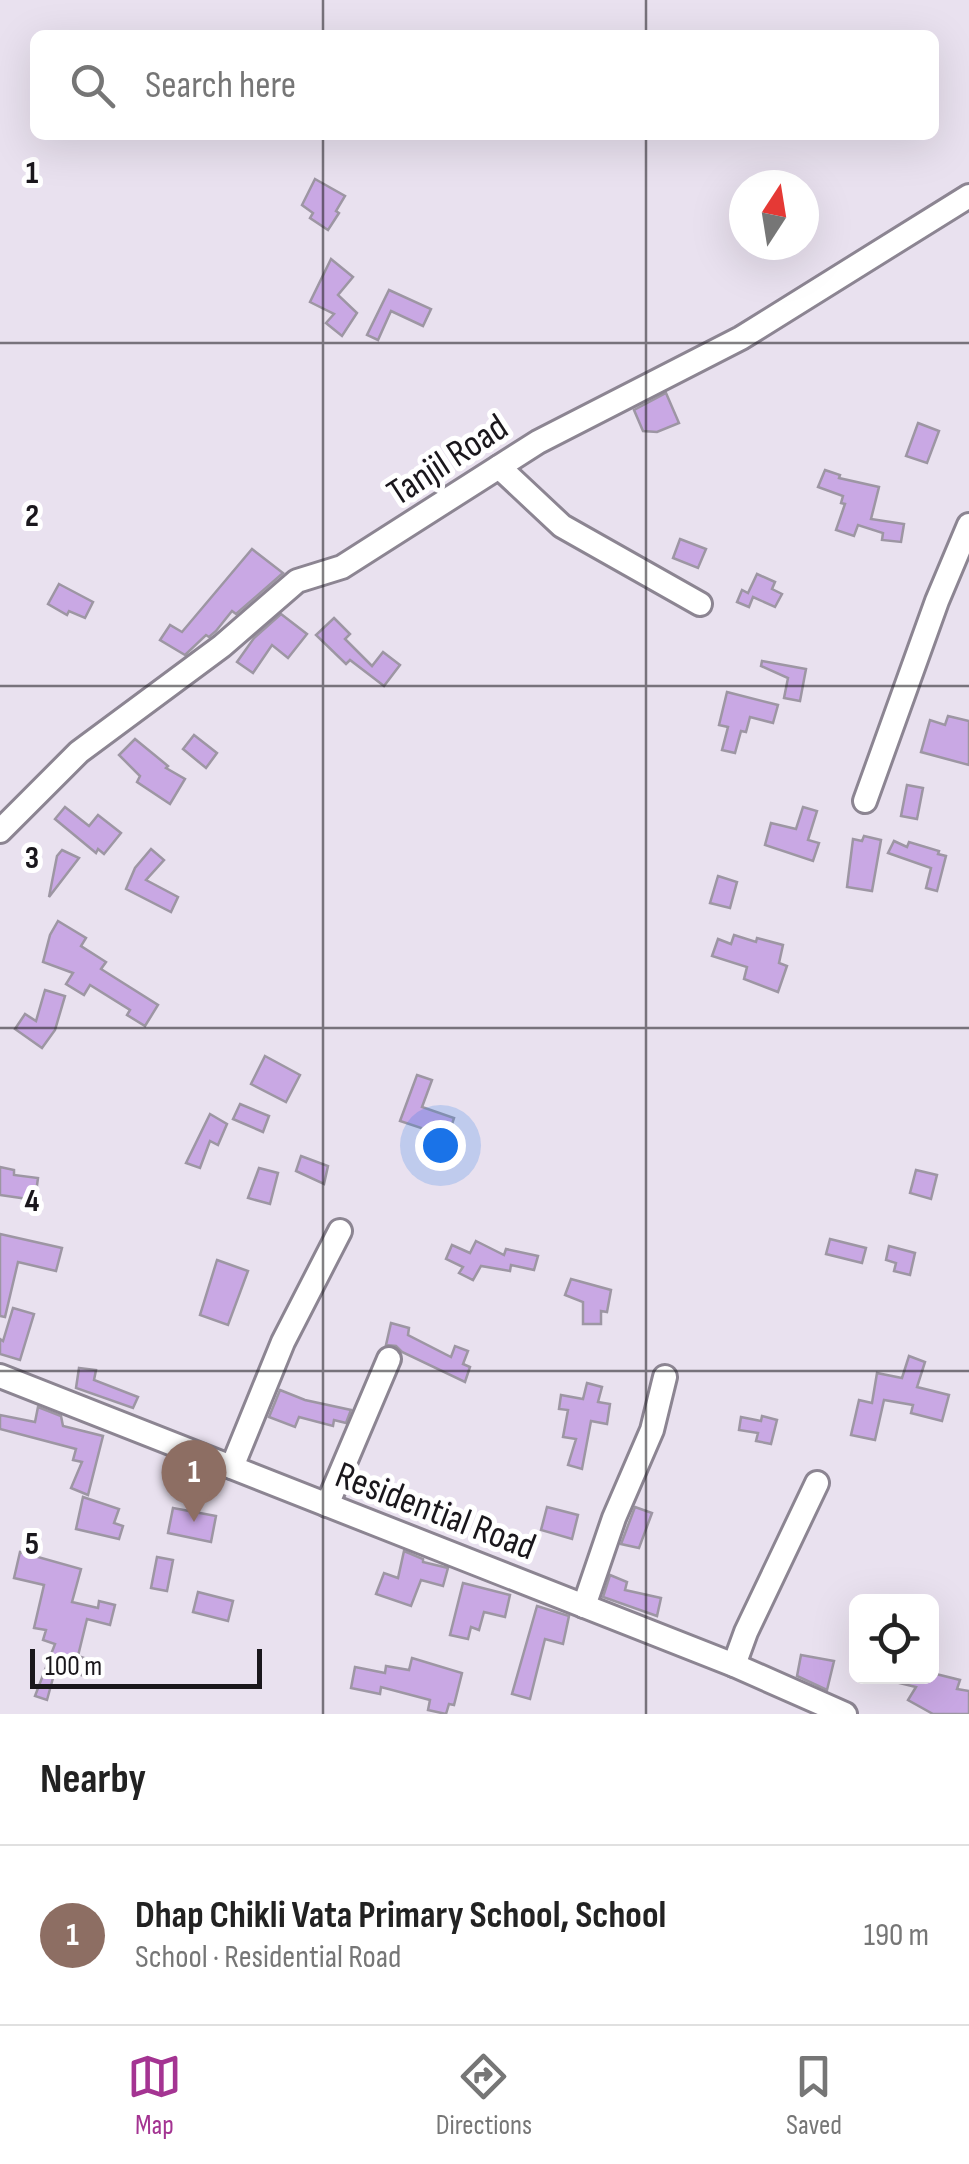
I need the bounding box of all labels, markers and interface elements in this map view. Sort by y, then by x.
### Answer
search box [30,30,939,140]
icon: search [65,58,120,113]
text: Search here [145,63,296,108]
text: 1 [26,154,39,193]
north arrow [729,170,819,260]
street label: Tanjil Road [379,405,516,516]
text: 2 [25,497,39,536]
text: 3 [25,839,39,878]
your location [415,1120,466,1171]
text: 4 [25,1182,40,1221]
pin: 1 [162,1440,226,1522]
street label: Residential Road [329,1453,542,1570]
text: 5 [25,1525,39,1564]
map controls [849,1594,939,1684]
button: locate [849,1594,939,1684]
scale bar [30,1644,262,1688]
text: 100 m [45,1650,102,1683]
text: Nearby [40,1754,146,1805]
text: Dhap Chikli Vata Primary School, School [135,1893,666,1938]
text: 1 [66,1916,79,1955]
text: 190 m [864,1916,929,1955]
text: School · Residential Road [135,1938,401,1977]
tab: Map [127,2049,182,2142]
tab: Directions [436,2049,532,2142]
tab: Saved [786,2049,842,2142]

